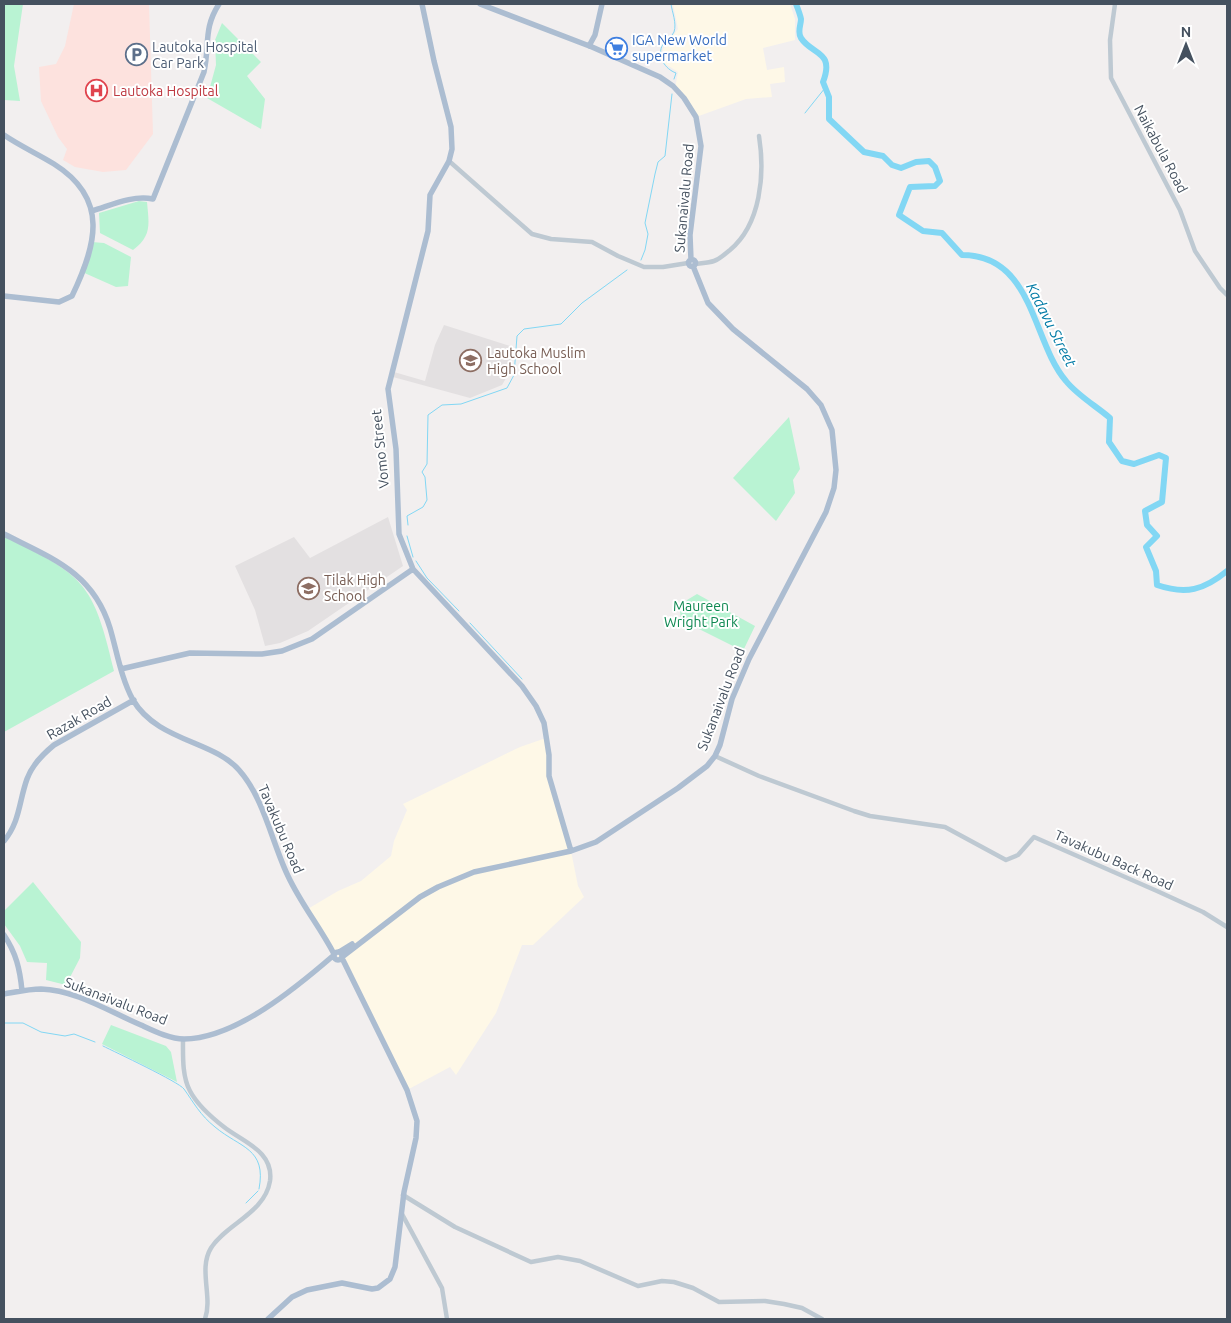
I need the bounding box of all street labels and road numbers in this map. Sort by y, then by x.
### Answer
street label: Naikabula Road [1131,102,1191,196]
street label: Sukanaivalu Road [671,143,697,253]
street label: Vomo Street [368,408,392,489]
street label: Sukanaivalu Road [694,645,748,753]
street label: Razak Road [44,693,114,743]
street label: Tavakubu Road [255,782,307,876]
street label: Tavakubu Back Road [1052,827,1176,893]
street label: Sukanaivalu Road [62,974,170,1028]

